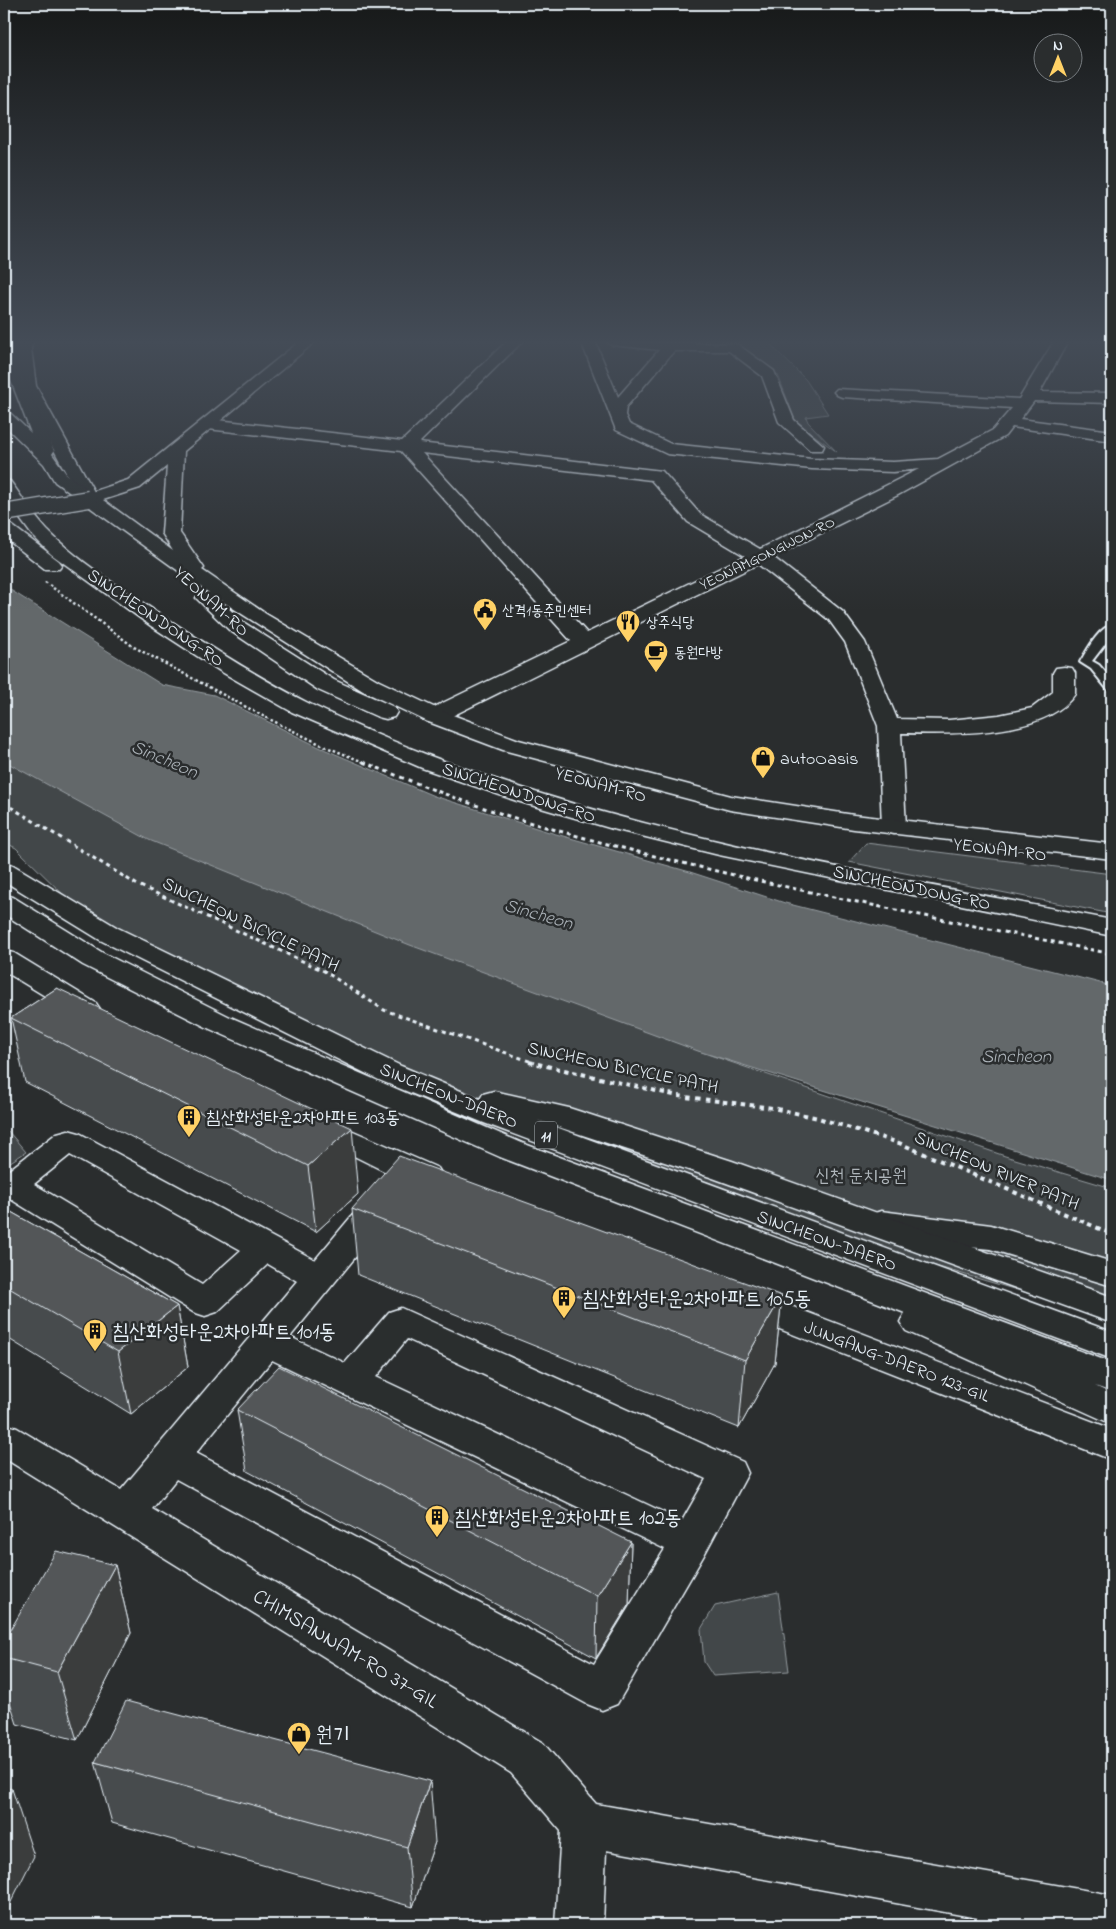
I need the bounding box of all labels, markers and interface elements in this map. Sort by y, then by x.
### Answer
north arrow [1034,32,1084,82]
text: N [1053,36,1063,57]
street label: YEONAMGONGWON-RO [696,511,839,596]
street label: YEONAM-RO [167,561,254,644]
street label: SINCHEONDONG-RO [81,563,229,674]
public building icon: 산격1동주민센터 [472,597,498,631]
place label: 산격1동주민센터 [502,600,591,622]
restaurant icon: 상주식당 [615,609,641,643]
place label: 상주식당 [646,612,694,634]
cafe icon: 동원다방 [643,639,669,673]
place label: 동원다방 [674,642,723,664]
water label: Sincheon [126,734,202,787]
shop icon: autoOasis [750,745,776,779]
place label: autoOasis [780,747,858,773]
street label: SINCHEONDONG-RO [438,757,599,831]
street label: YEONAM-RO [552,761,649,811]
street label: YEONAM-RO [952,832,1048,870]
street label: SINCHEONDONG-RO [830,860,993,918]
street label: SINCHEON BICYCLE PATH [157,872,343,980]
water label: Sincheon [501,893,576,938]
street label: SINCHEON BICYCLE PATH [525,1036,720,1102]
water label: Sincheon [981,1044,1052,1071]
street label: SINCHEON-DAERO [375,1057,521,1136]
building icon: 침산화성타운2차아파트 103동 [176,1104,202,1138]
place label: 침산화성타운2차아파트 103동 [206,1106,400,1132]
road number: 11 [535,1122,557,1148]
street label: SINCHEON RIVER PATH [910,1125,1083,1218]
park label: 신천 둔치공원 [815,1164,907,1190]
street label: SINCHEON-DAERO [753,1205,900,1279]
building icon: 침산화성타운2차아파트 105동 [551,1285,577,1319]
place label: 침산화성타운2차아파트 105동 [582,1285,811,1315]
street label: JUNGANG-DAERO 123-GIL [799,1315,993,1411]
building icon: 침산화성타운2차아파트 101동 [82,1318,108,1352]
place label: 침산화성타운2차아파트 101동 [112,1318,336,1348]
building icon: 침산화성타운2차아파트 102동 [424,1504,450,1538]
place label: 침산화성타운2차아파트 102동 [454,1504,682,1534]
street label: CHIMSANNAM-RO 37-GIL [247,1582,444,1717]
shop icon: 원기 [286,1721,312,1755]
place label: 원기 [316,1721,350,1751]

